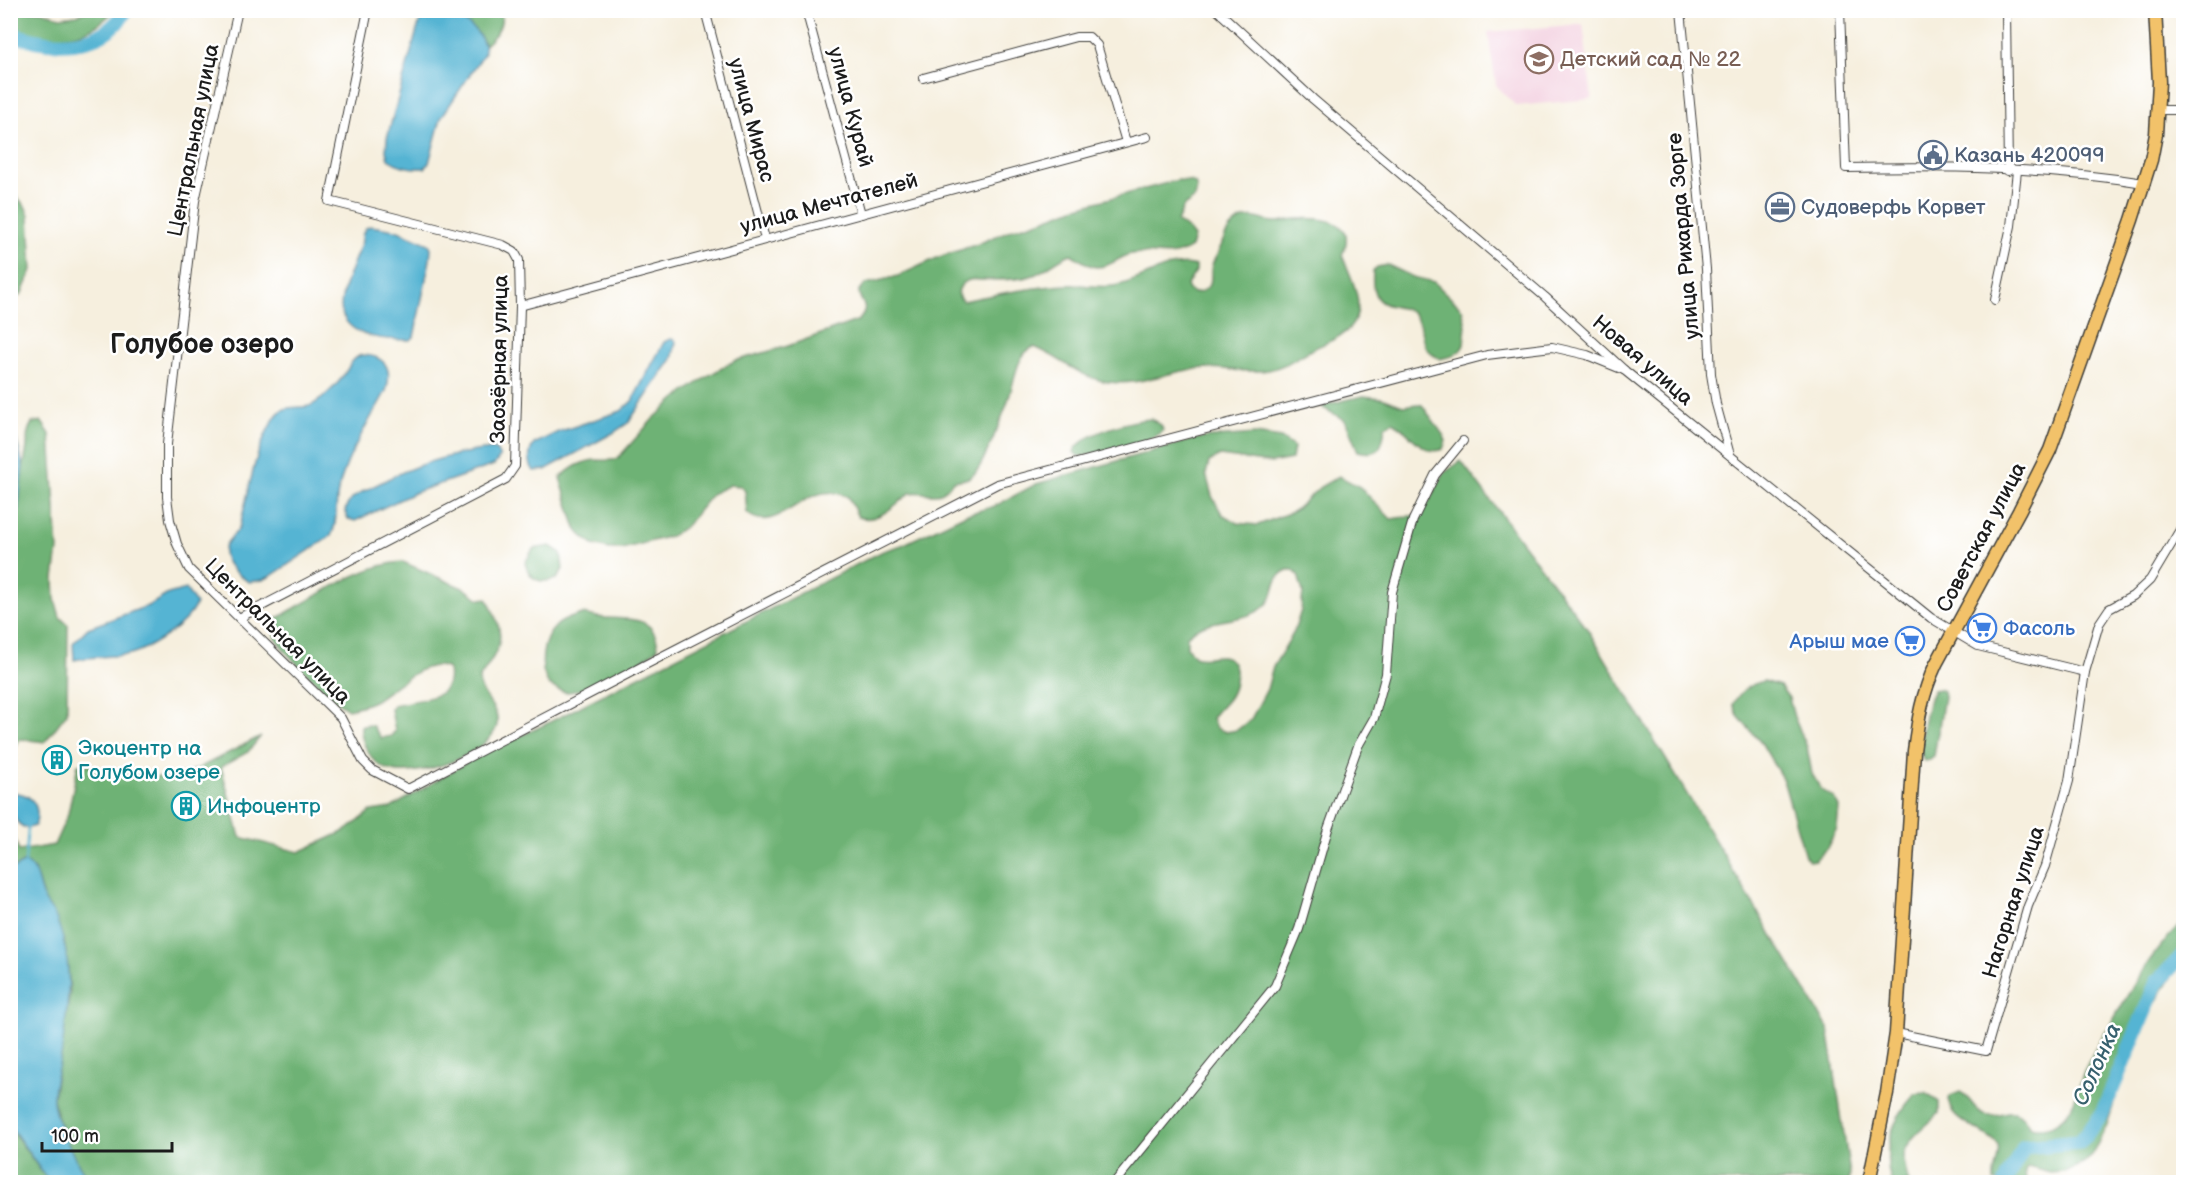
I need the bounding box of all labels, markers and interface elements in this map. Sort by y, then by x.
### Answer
street label: Центральная улица [163,41,225,239]
school or university icon: Детский сад № 22 [1523,43,1555,75]
street label: улица Курай [822,44,879,170]
place label: Детский сад № 22 [1560,47,1742,72]
street label: улица Мирас [723,55,780,185]
street label: улица Рихарда Зорге [1662,131,1705,340]
public building icon: Казань 420099 [1917,139,1949,171]
place label: Казань 420099 [1954,143,2105,168]
street label: улица Мечтателей [738,168,921,239]
office icon: Судоверфь Корвет [1764,191,1796,223]
place label: Судоверфь Корвет [1801,195,1986,220]
street label: Заозёрная улица [486,274,513,444]
street label: Новая улица [1587,310,1699,411]
district label: Голубое озеро [110,329,294,361]
street label: Советская улица [1931,457,2032,616]
street label: Центральная улица [200,553,356,710]
supermarket icon: Фасоль [1966,612,1998,644]
place label: Фасоль [2003,616,2076,641]
supermarket icon: Арыш мае [1894,625,1926,657]
place label: Арыш мае [1789,629,1889,654]
place label: Экоцентр на Голубом озере [78,736,220,785]
building icon: Экоцентр на Голубом озере [41,744,73,776]
building icon: Инфоцентр [170,790,202,822]
place label: Инфоцентр [207,794,321,819]
street label: Нагорная улица [1977,822,2050,981]
water label: Солонка [2067,1019,2128,1110]
scale bar [42,1115,172,1153]
text: 100 m [51,1126,99,1147]

